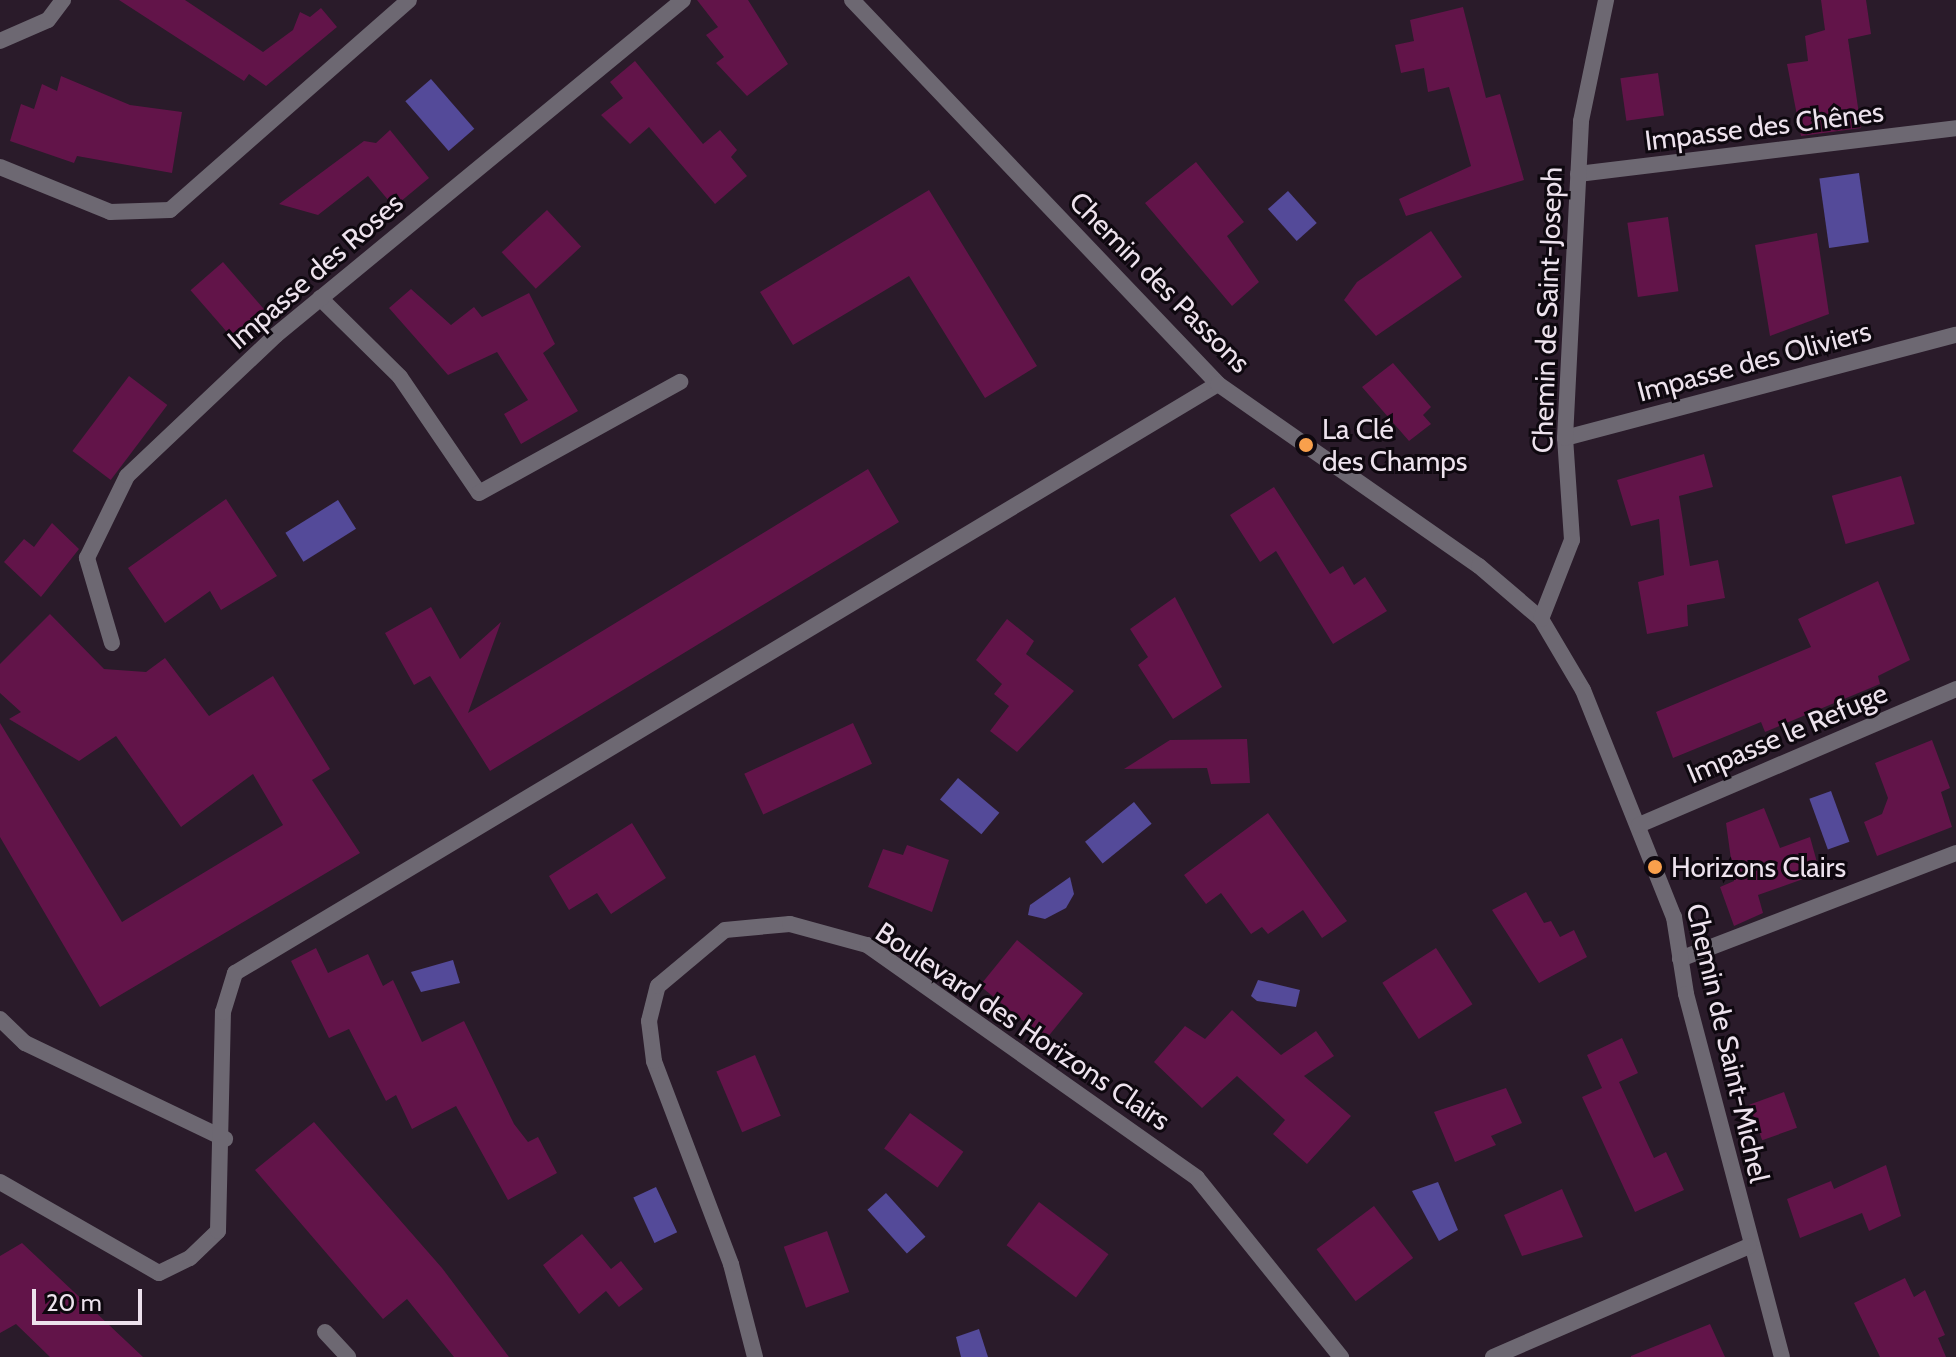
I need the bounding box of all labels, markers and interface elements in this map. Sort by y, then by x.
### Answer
street label: Impasse des Chênes [1643,95,1885,157]
street label: Chemin de Saint-Joseph [1525,166,1569,454]
street label: Chemin des Passons [1063,185,1257,379]
street label: Impasse des Roses [220,186,410,356]
street label: Impasse des Oliviers [1634,314,1874,408]
place label: La Clé des Champs [1322,412,1467,478]
marker: La Clé des Champs [1297,436,1315,454]
street label: Impasse le Refuge [1682,676,1892,790]
place label: Horizons Clairs [1671,850,1846,884]
marker: Horizons Clairs [1646,858,1664,876]
street label: Chemin de Saint-Michel [1680,900,1776,1186]
street label: Boulevard des Horizons Clairs [869,915,1177,1137]
scale bar [36,1273,146,1323]
text: 20 m [46,1288,102,1317]

